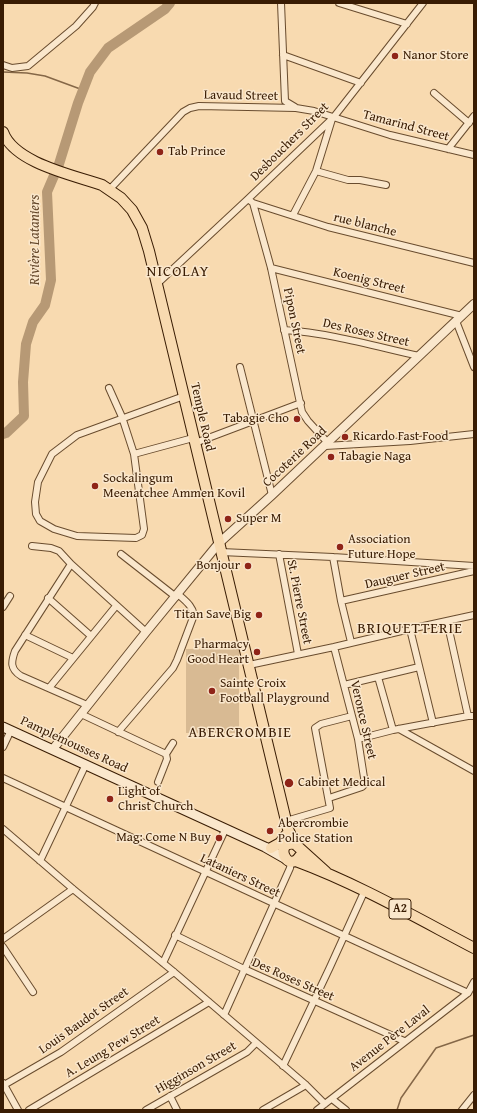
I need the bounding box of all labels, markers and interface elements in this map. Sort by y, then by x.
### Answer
place label: Nanor Store [403,48,469,64]
marker: Nanor Store [390,51,400,61]
street label: Lavaud Street [204,88,278,104]
street label: Desbouchers Street [247,99,333,185]
street label: Tamarind Street [361,107,451,145]
place label: Tab Prince [168,144,226,160]
marker: Tab Prince [155,147,165,157]
water label: Rivière Lataniers [27,195,43,285]
street label: rue blanche [332,210,398,240]
district label: NICOLAY [147,263,209,281]
street label: Koenig Street [331,265,407,297]
street label: Pipon Street [279,286,309,356]
street label: Des Roses Street [321,315,411,351]
street label: Temple Road [186,381,218,453]
place label: Tabagie Cho [223,411,289,427]
marker: Tabagie Cho [292,414,302,424]
street label: Cocoterie Road [260,423,330,491]
place label: Ricardo Fast Food [353,429,448,445]
marker: Ricardo Fast Food [340,432,350,442]
place label: Tabagie Naga [339,449,411,465]
marker: Tabagie Naga [326,452,336,462]
place label: Sockalingum Meenatchee Ammen Kovil [103,471,245,502]
marker: Sockalingum Meenatchee Ammen Kovil [90,481,100,491]
place label: Super M [236,511,281,527]
marker: Super M [223,514,233,524]
place label: Association Future Hope [348,532,415,563]
marker: Association Future Hope [335,542,345,552]
place label: Bonjour [196,558,240,574]
street label: St. Pierre Street [283,558,315,646]
street label: Dauguer Street [363,559,447,593]
marker: Bonjour [243,561,253,571]
place label: Titan Save Big [174,607,251,623]
marker: Titan Save Big [254,610,264,620]
district label: BRIQUETTERIE [357,620,463,638]
place label: Pharmacy Good Heart [187,637,249,668]
marker: Pharmacy Good Heart [252,647,262,657]
place label: Sainte Croix Football Playground [220,676,330,707]
street label: Veronce Street [346,679,380,761]
marker: Sainte Croix Football Playground [207,686,217,696]
street label: Pamplemousses Road [18,713,130,777]
district label: ABERCROMBIE [188,724,292,742]
place label: Cabinet Medical [298,775,385,791]
marker: Cabinet Medical [283,777,295,789]
place label: Light of Christ Church [118,784,193,815]
marker: Light of Christ Church [105,794,115,804]
place label: Abercrombie Police Station [278,816,353,847]
marker: Abercrombie Police Station [265,826,275,836]
place label: Mag: Come N Buy [116,830,211,846]
marker: Mag: Come N Buy [214,833,224,843]
street label: Lataniers Street [197,851,283,901]
road number: A2 [389,899,411,919]
street label: Des Roses Street [249,955,337,1005]
street label: Louis Baudot Street [36,984,132,1058]
street label: Avenue Père Laval [346,1003,434,1075]
street label: A. Leung Pew Street [63,1012,163,1082]
street label: Higginson Street [153,1038,239,1098]

